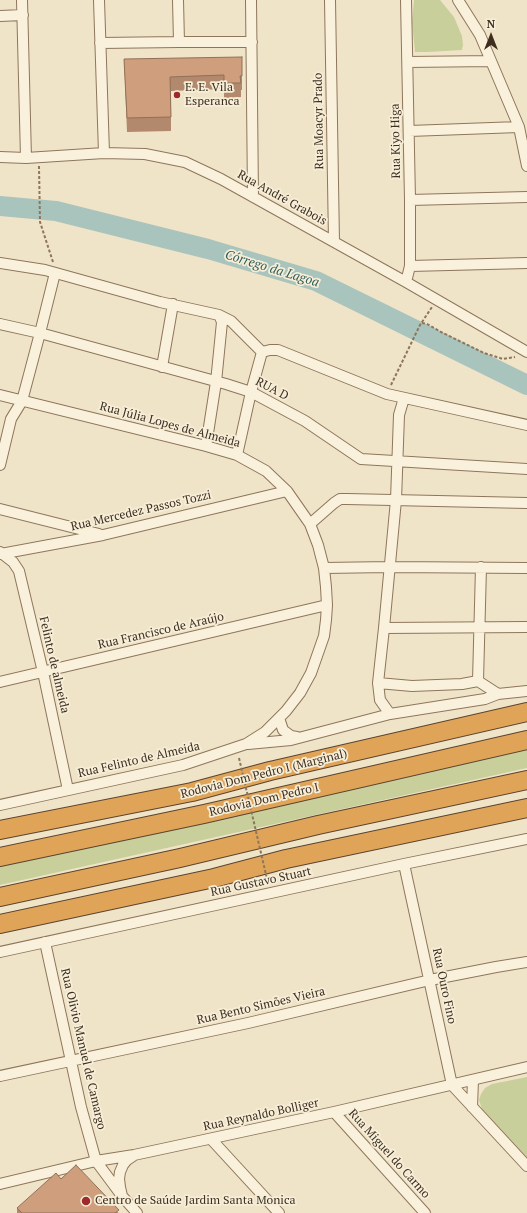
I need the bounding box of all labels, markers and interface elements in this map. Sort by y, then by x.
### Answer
north arrow [471,16,511,56]
text: N [487,17,495,31]
street label: Rua Moacyr Prado [311,72,327,170]
place label: E. E. Vila Esperanca [185,81,239,109]
marker: E. E. Vila Esperanca [172,90,182,100]
street label: Rua Kiyo Higa [388,103,404,179]
street label: Rua André Grabois [235,167,329,229]
water label: Córrego da Lagoa [223,247,321,291]
street label: RUA D [253,375,291,403]
street label: Rua Júlia Lopes de Almeida [98,399,242,451]
street label: Rua Mercedez Passos Tozzi [69,488,213,534]
street label: Rua Francisco de Araújo [97,610,225,652]
street label: Felinto de almeida [36,615,72,715]
street label: Rua Felinto de Almeida [77,739,201,781]
street label: Rodovia Dom Pedro I (Marginal) [179,746,349,802]
street label: Rodovia Dom Pedro I [208,780,320,820]
street label: Rua Gustavo Stuart [209,864,313,900]
street label: Rua Ouro Fino [429,947,459,1025]
street label: Rua Olivio Manuel de Camargo [57,967,109,1131]
street label: Rua Bento Simões Vieira [195,984,327,1028]
street label: Rua Reynaldo Bolliger [202,1096,320,1134]
street label: Rua Miguel do Carmo [345,1106,433,1202]
place label: Centro de Saúde Jardim Santa Monica [95,1194,296,1208]
marker: Centro de Saúde Jardim Santa Monica [80,1195,92,1207]

